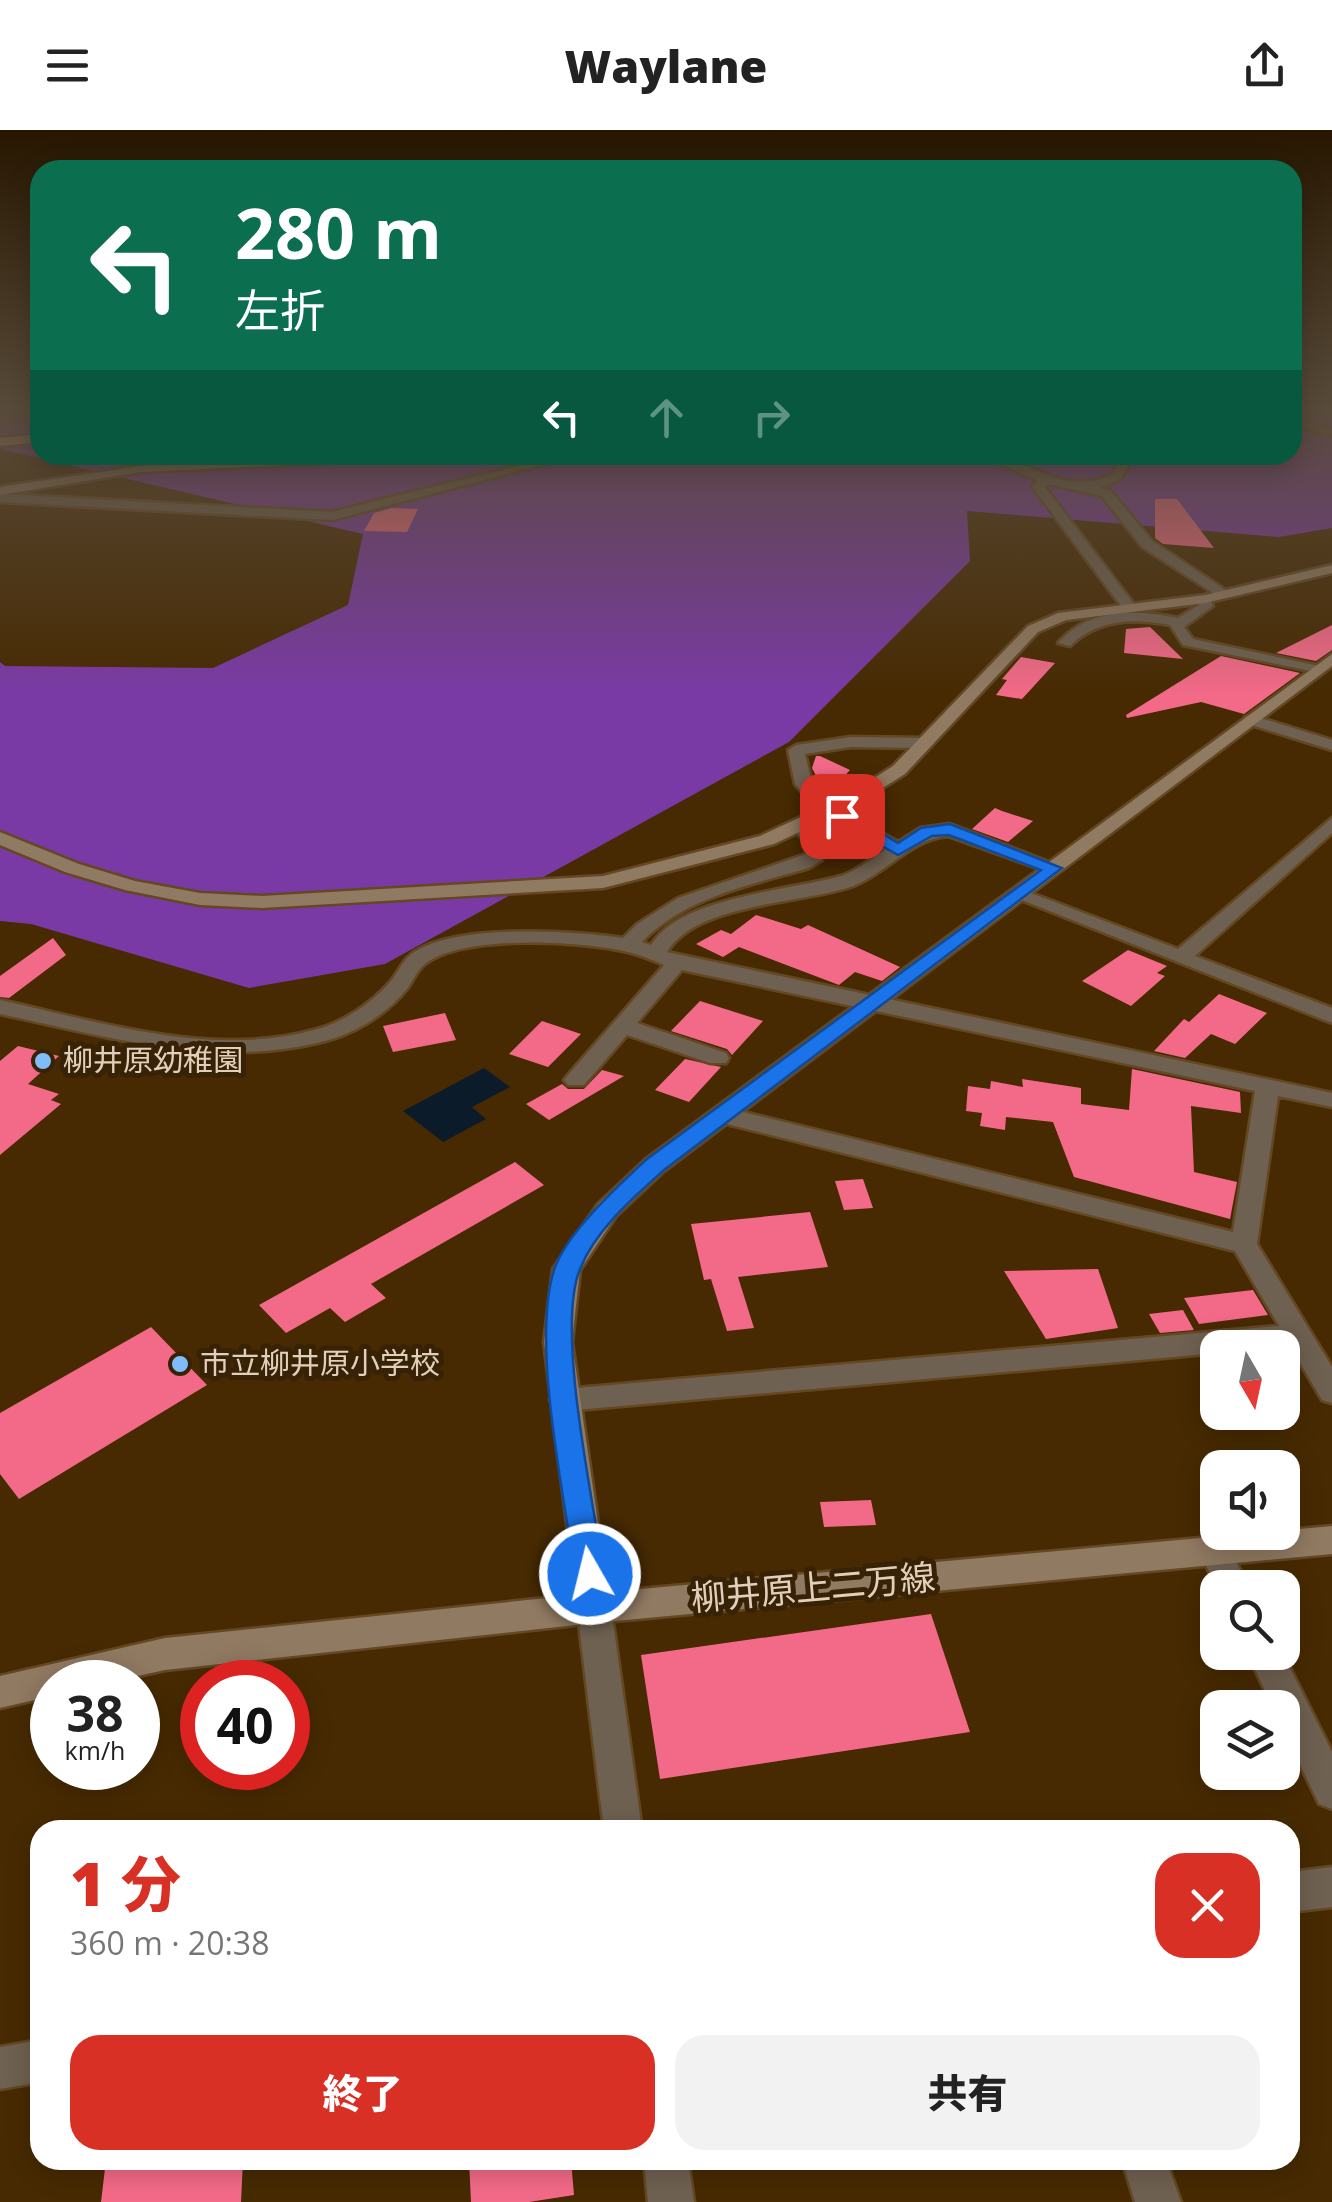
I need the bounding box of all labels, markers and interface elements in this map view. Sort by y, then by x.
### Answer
text: Waylane [565,35,767,96]
icon: menu [40,38,95,93]
icon: share [1237,38,1292,93]
text: 280 m [235,184,442,280]
icon: left [70,200,200,330]
text: 左折 [235,279,325,340]
icon: left [534,390,589,445]
icon: ahead [639,390,694,445]
icon: right [744,390,799,445]
pin [800,774,885,859]
icon: arrive [815,789,870,844]
place label: 柳井原幼稚園 [63,1039,243,1080]
marker: 柳井原幼稚園 [32,1050,54,1072]
north arrow [1200,1330,1300,1430]
map controls [1200,1330,1300,1790]
place label: 市立柳井原小学校 [200,1342,440,1383]
marker: 市立柳井原小学校 [169,1353,191,1375]
button: sound [1200,1450,1300,1550]
position arrow [538,1522,642,1626]
street label: 柳井原上二万線 [689,1552,937,1621]
button: search [1200,1570,1300,1670]
speed limit sign: 40 [180,1660,310,1790]
text: 38 [66,1679,124,1747]
button: layers [1200,1690,1300,1790]
text: km/h [65,1733,125,1767]
text: 1 分 [70,1842,181,1924]
button: close [1155,1853,1260,1958]
text: 360 m · 20:38 [70,1921,269,1964]
button: 終了 [70,2035,655,2150]
button: 共有 [675,2035,1260,2150]

